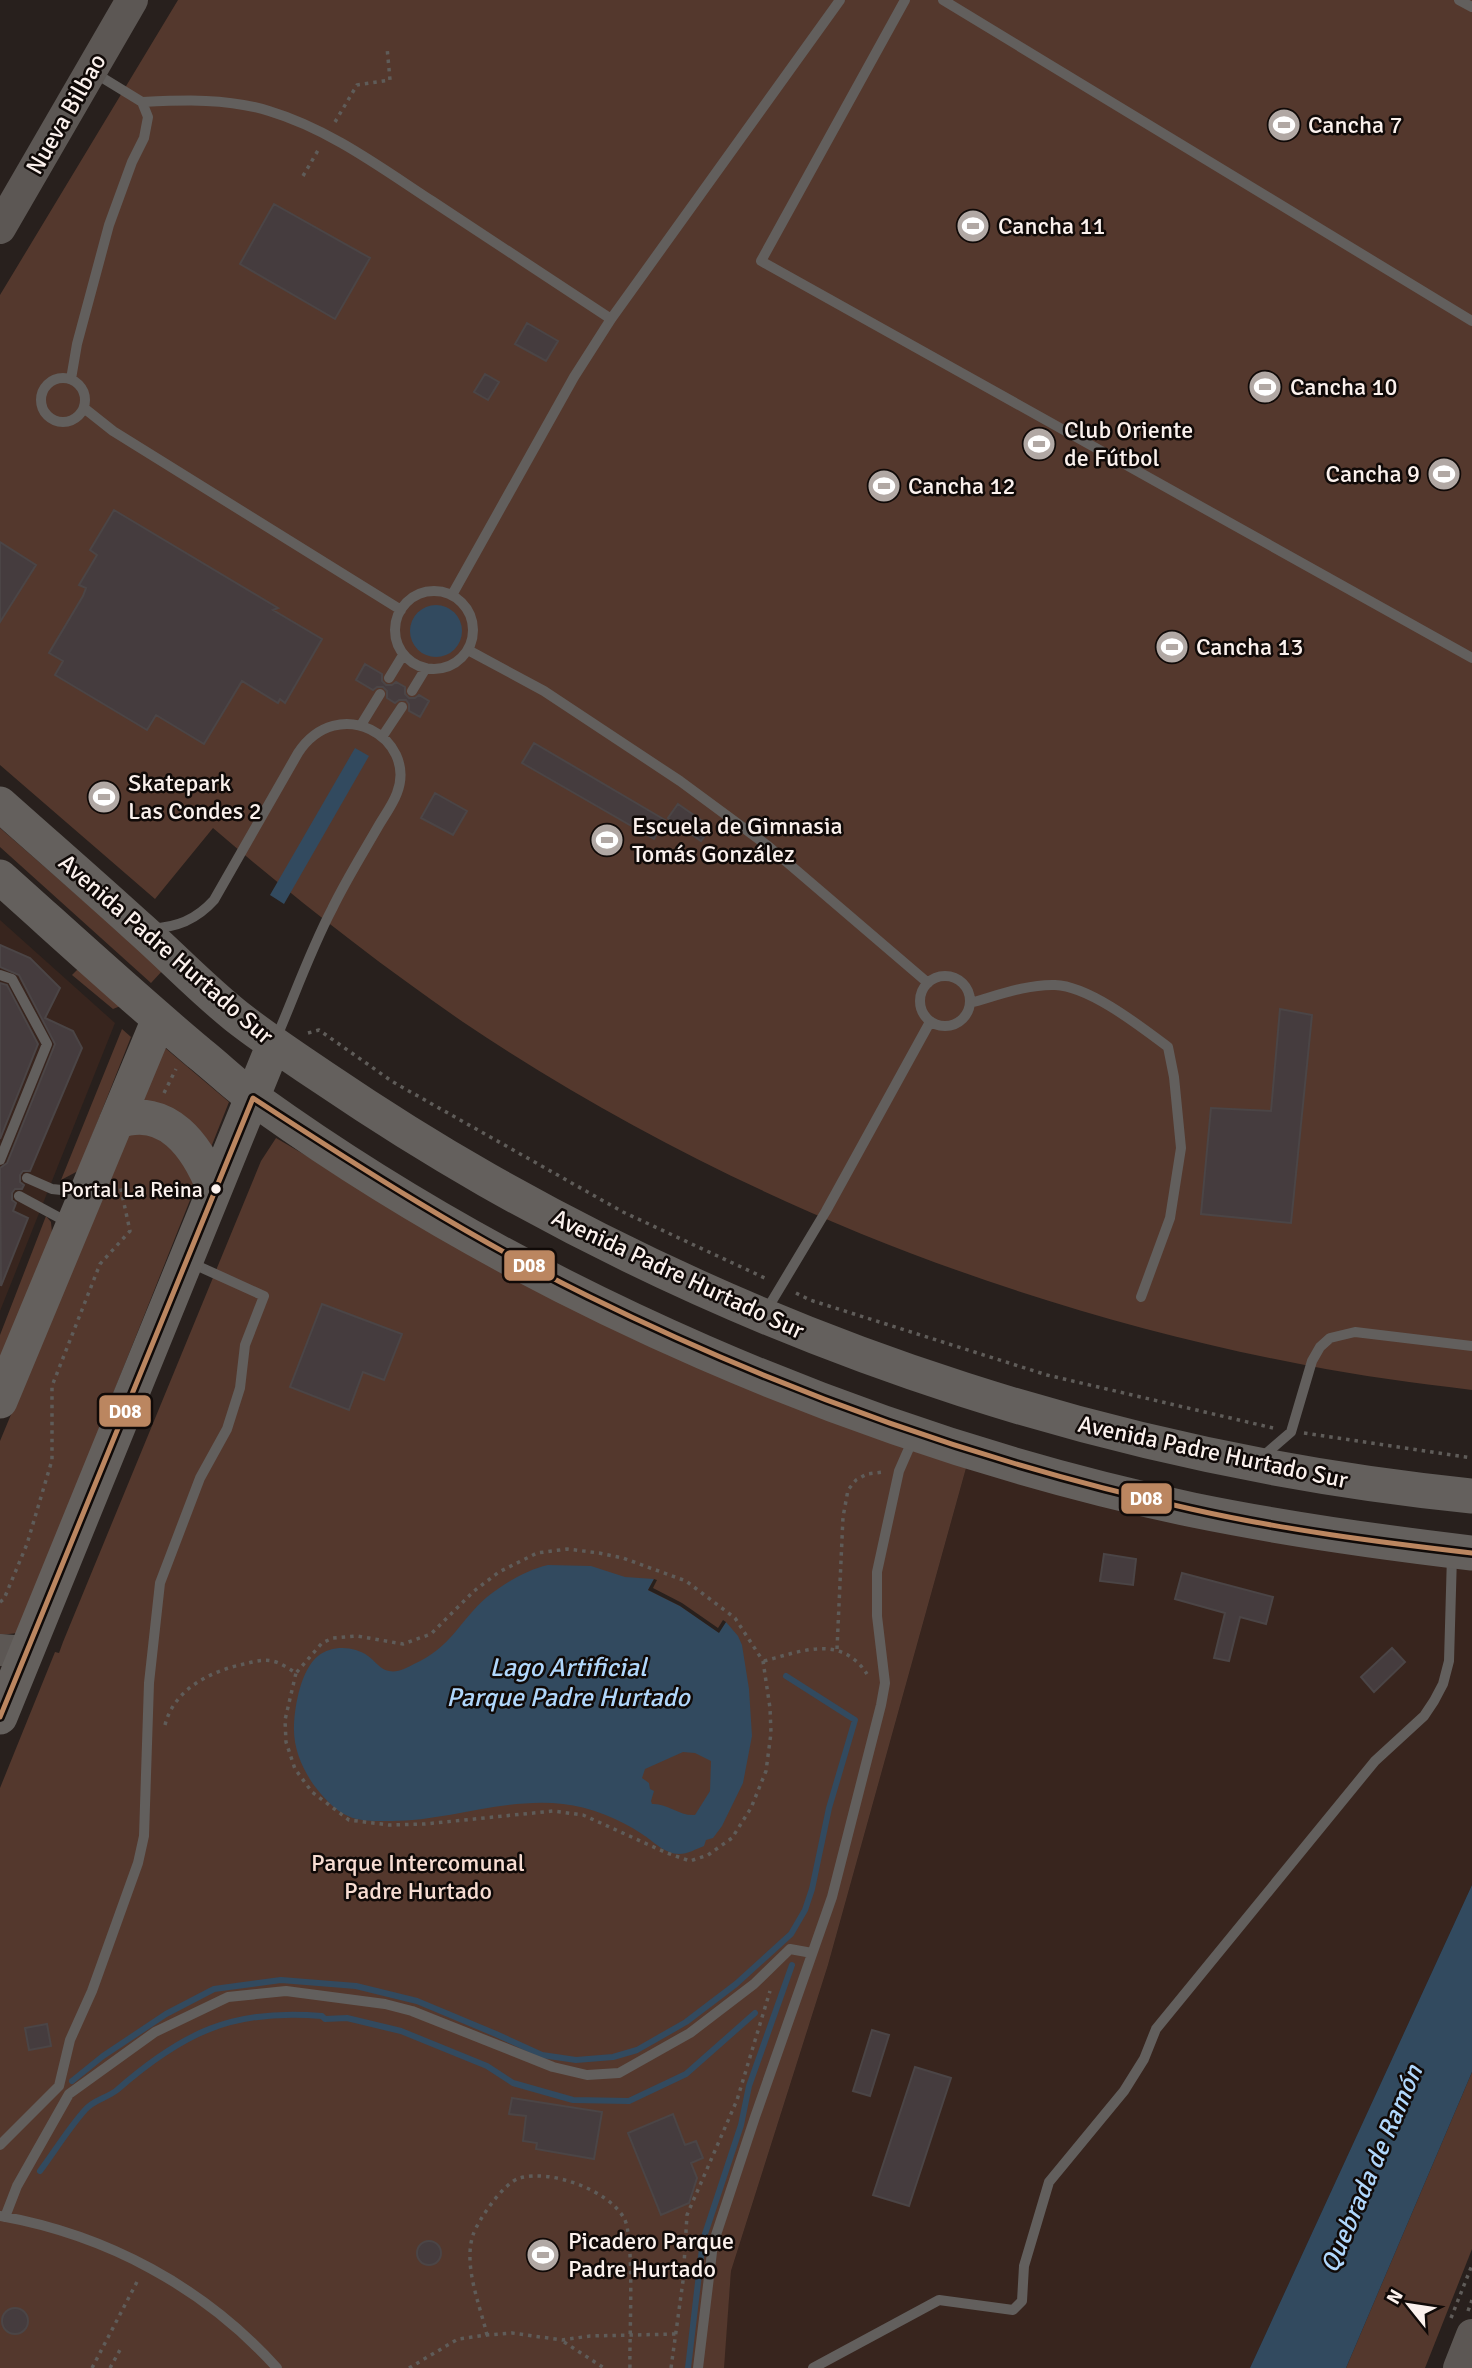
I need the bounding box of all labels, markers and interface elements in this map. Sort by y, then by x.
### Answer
street label: Nueva Bilbao [19,48,113,180]
sports icon: Cancha 7 [1265,106,1303,144]
place label: Cancha 7 [1308,110,1402,140]
sports icon: Cancha 11 [954,207,992,245]
place label: Cancha 11 [998,211,1105,241]
sports icon: Cancha 10 [1246,368,1284,406]
place label: Cancha 10 [1290,372,1397,402]
place label: Club Oriente de Fútbol [1064,415,1193,473]
sports icon: Club Oriente de Fútbol [1020,425,1058,463]
sports icon: Cancha 9 [1425,455,1463,493]
place label: Cancha 9 [1326,459,1420,489]
sports icon: Cancha 12 [865,467,903,505]
place label: Cancha 12 [908,471,1015,501]
sports icon: Cancha 13 [1153,628,1191,666]
place label: Cancha 13 [1196,632,1303,662]
place label: Skatepark Las Condes 2 [128,768,262,826]
sports icon: Skatepark Las Condes 2 [85,778,123,816]
place label: Escuela de Gimnasia Tomás González [632,811,843,869]
sports icon: Escuela de Gimnasia Tomás González [588,821,626,859]
street label: Avenida Padre Hurtado Sur [52,847,280,1051]
place label: Portal La Reina [61,1176,203,1203]
marker: Portal La Reina [209,1182,223,1196]
street label: Avenida Padre Hurtado Sur [547,1202,809,1346]
line badge: D08 [503,1249,556,1282]
text: D08 [512,1254,546,1278]
line badge: D08 [98,1394,152,1428]
text: D08 [108,1400,142,1424]
street label: Avenida Padre Hurtado Sur [1075,1409,1351,1495]
line badge: D08 [1120,1482,1173,1515]
text: D08 [1129,1487,1163,1511]
water label: Lago Artificial Parque Padre Hurtado [446,1652,691,1714]
park label: Parque Intercomunal Padre Hurtado [311,1848,525,1906]
water label: Quebrada de Ramón [1314,2060,1431,2278]
place label: Picadero Parque Padre Hurtado [568,2226,734,2284]
sports icon: Picadero Parque Padre Hurtado [524,2236,562,2274]
north arrow [1374,2270,1444,2340]
text: N [1381,2285,1409,2309]

